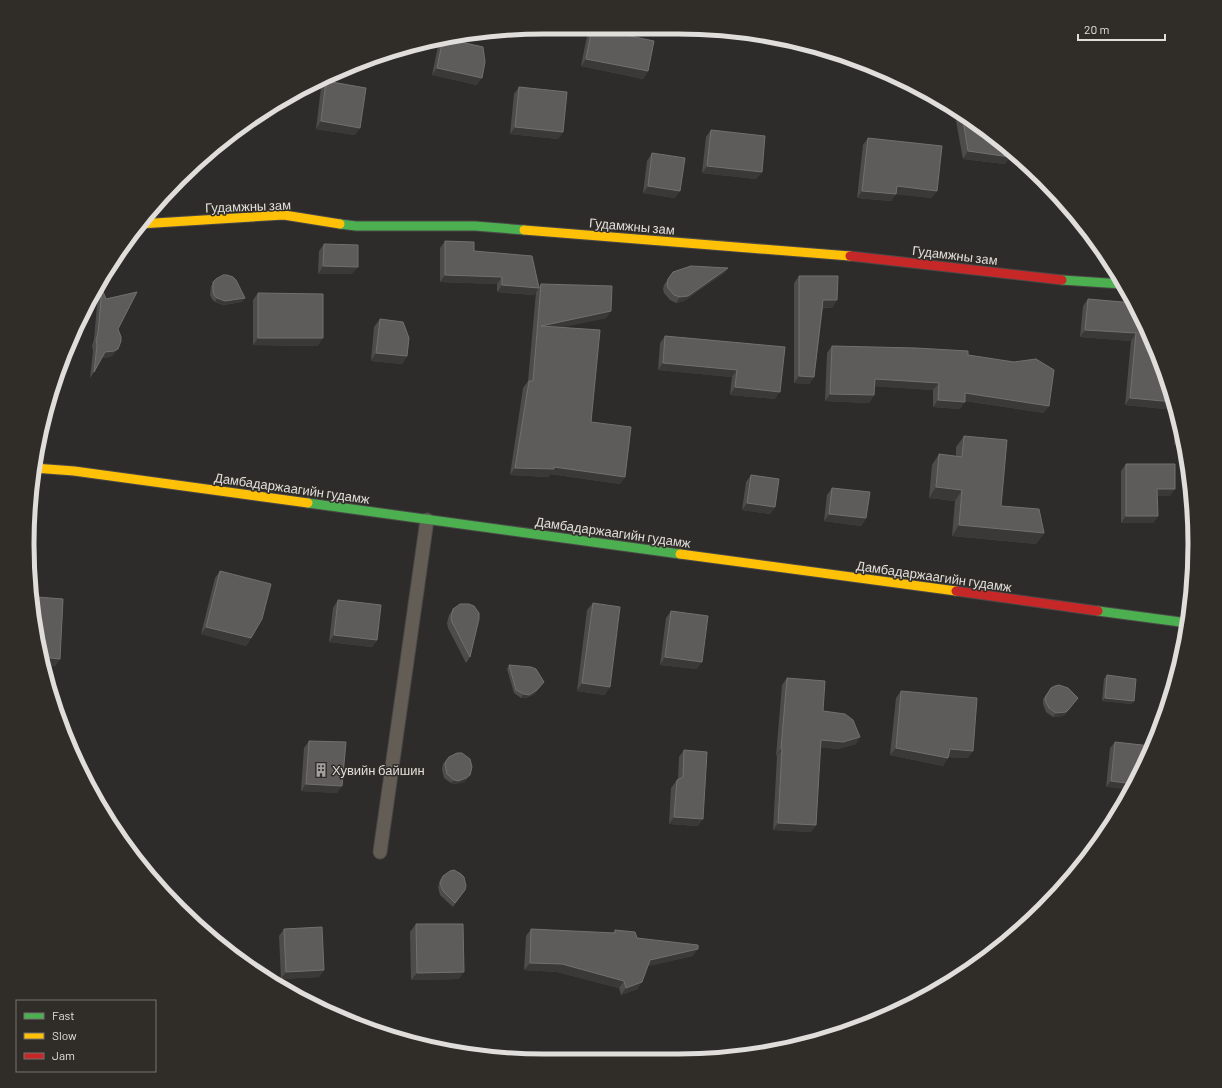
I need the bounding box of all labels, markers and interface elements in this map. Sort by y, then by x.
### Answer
scale bar [1078,16,1165,42]
text: 20 m [1084,22,1110,36]
street label: Гудамжны зам [205,197,291,215]
street label: Гудамжны зам [588,214,676,238]
street label: Гудамжны зам [911,242,999,268]
street label: Дамбадаржаагийн гудамж [213,469,371,507]
street label: Дамбадаржаагийн гудамж [534,513,692,551]
street label: Дамбадаржаагийн гудамж [855,557,1013,595]
building icon: Хувийн байшин [313,762,329,778]
place label: Хувийн байшин [332,762,425,778]
legend [16,1000,156,1072]
text: Fast [52,1008,75,1022]
text: Slow [52,1028,77,1042]
text: Jam [52,1048,75,1062]

